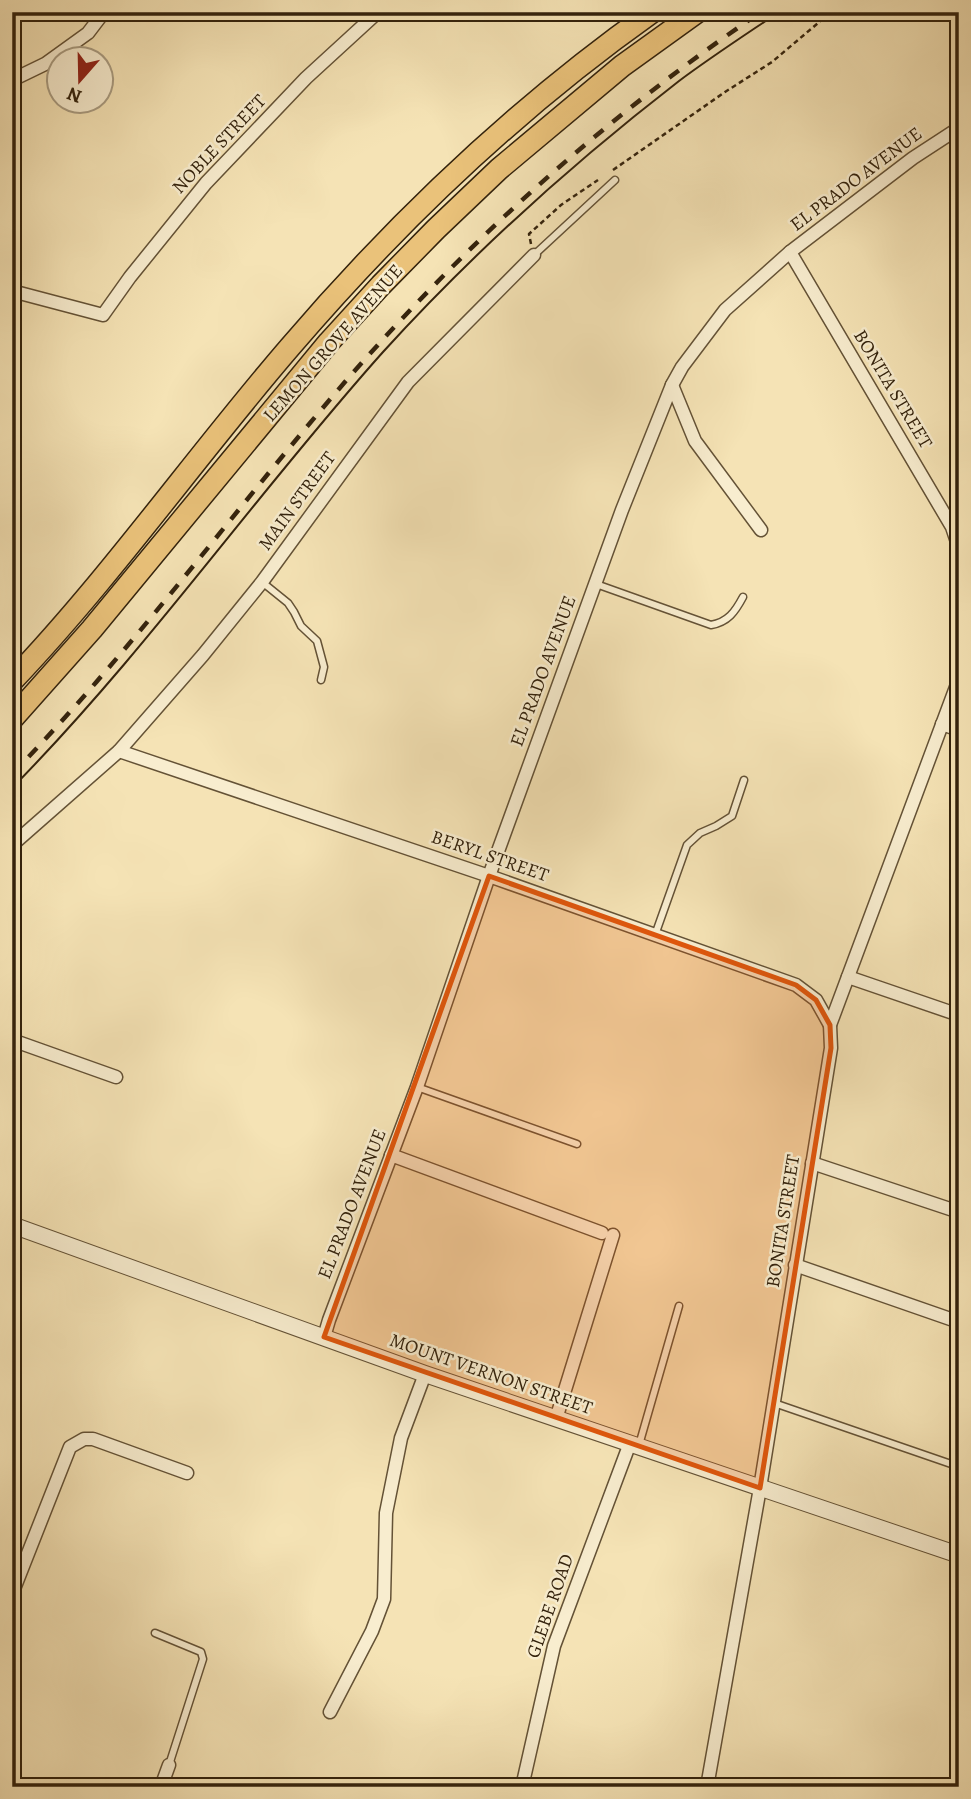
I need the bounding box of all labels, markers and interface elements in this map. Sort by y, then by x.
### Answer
north arrow [46,46,116,116]
text: N [63,80,85,110]
street label: NOBLE STREET [166,88,272,199]
street label: EL PRADO AVENUE [785,121,927,237]
street label: LEMON GROVE AVENUE [257,259,409,427]
street label: BONITA STREET [847,325,939,454]
street label: MAIN STREET [252,446,342,556]
street label: EL PRADO AVENUE [504,592,582,750]
street label: BERYL STREET [428,824,553,888]
street label: EL PRADO AVENUE [311,1125,393,1283]
street label: BONITA STREET [760,1152,806,1289]
street label: MOUNT VERNON STREET [386,1327,596,1421]
street label: GLEBE ROAD [520,1551,580,1661]

